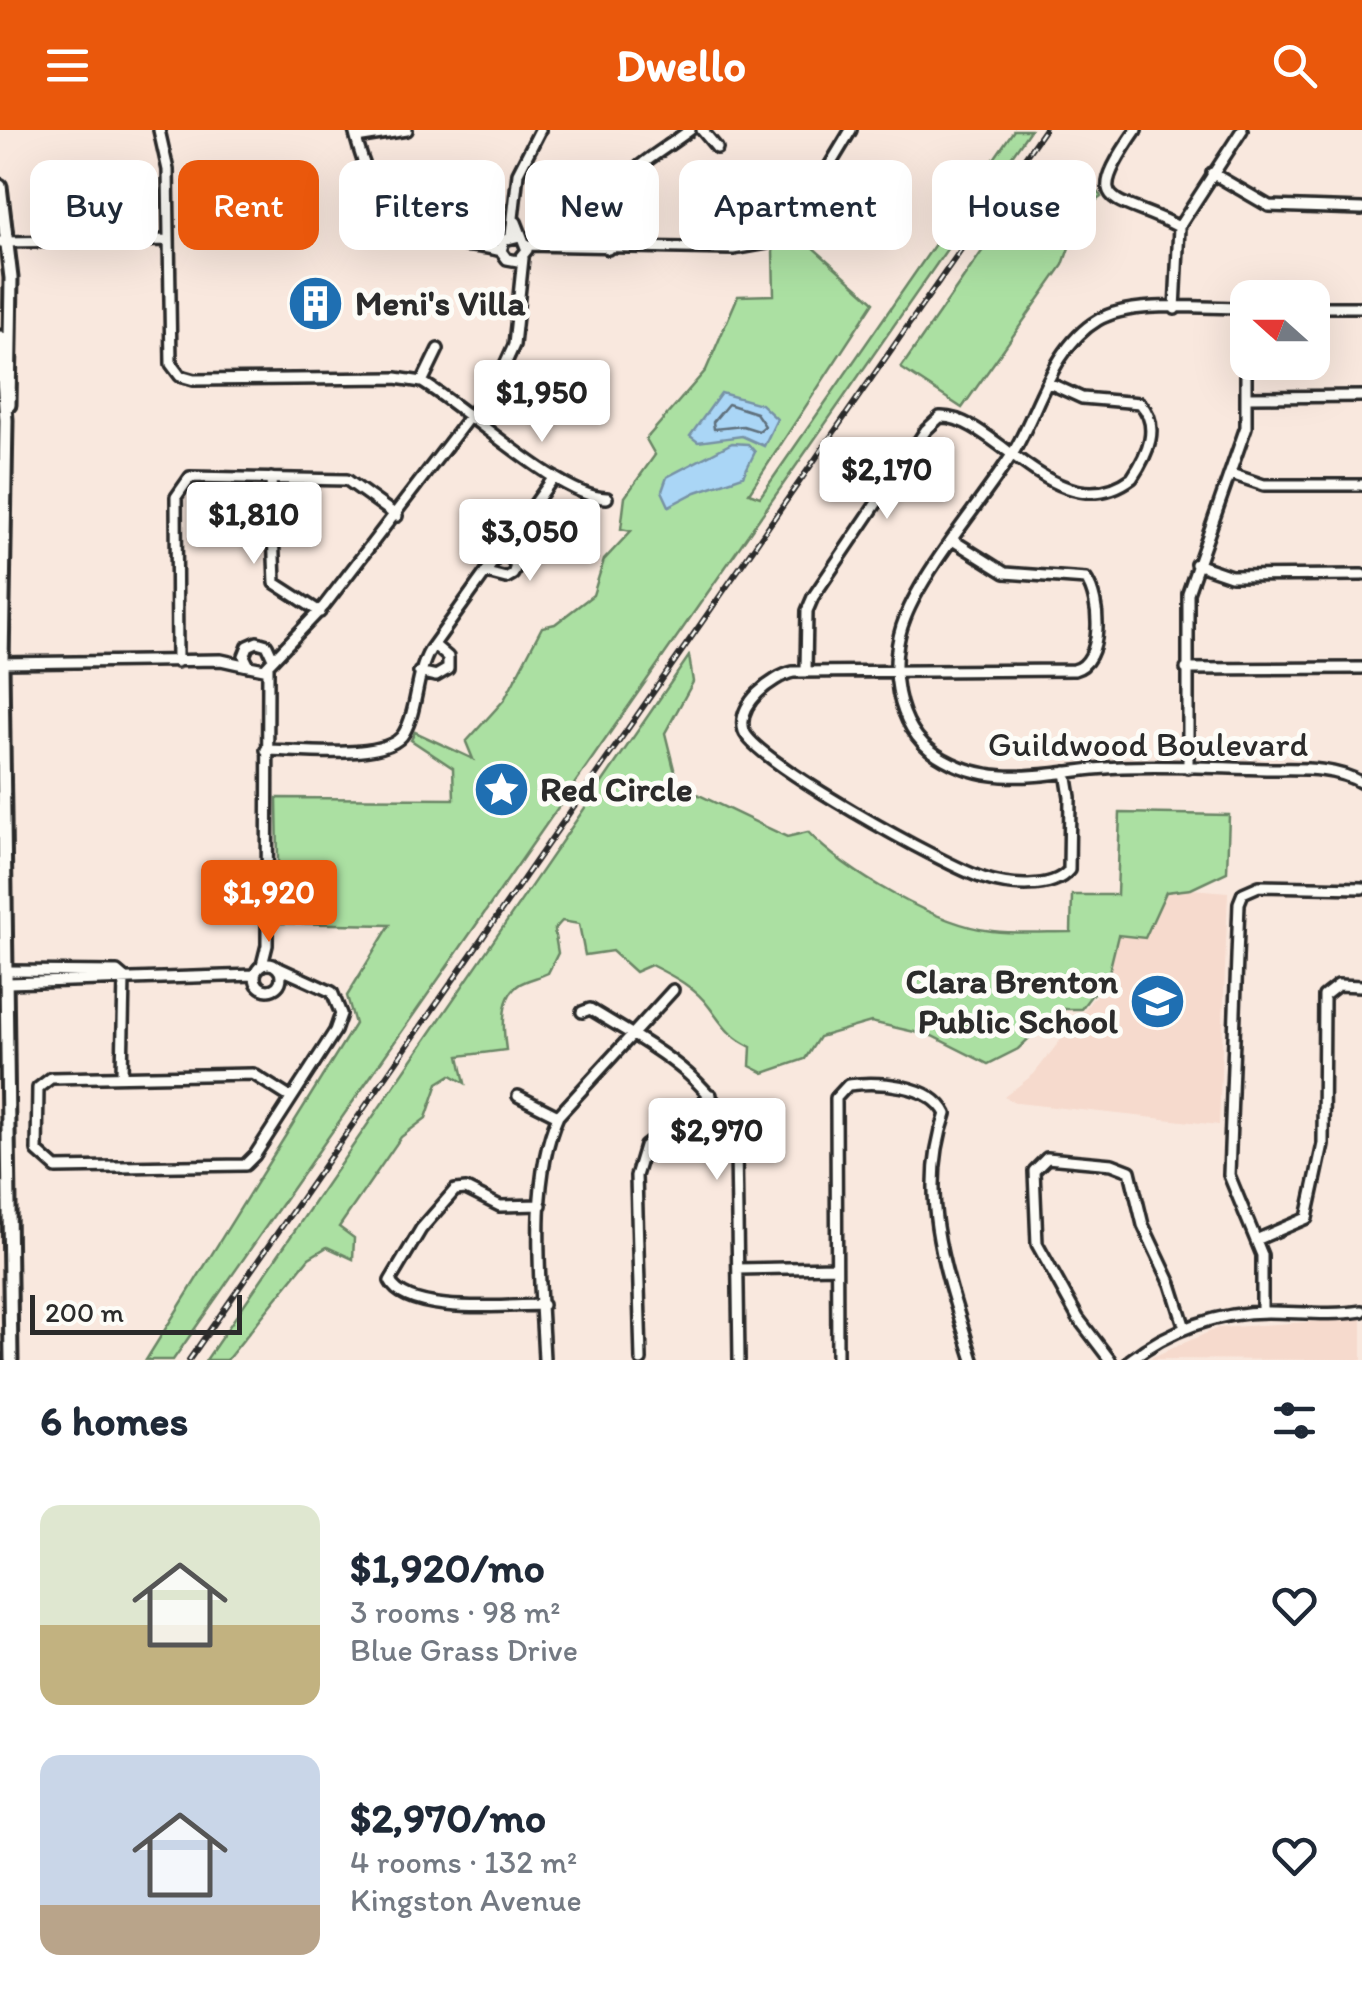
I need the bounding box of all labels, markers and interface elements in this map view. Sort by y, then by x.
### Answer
icon: menu [40,38,95,93]
text: Dwello [616,38,746,92]
icon: search [1267,38,1322,93]
chip: Buy [30,160,158,250]
chip: Rent [178,160,319,250]
chip: Filters [339,160,505,250]
chip: New [525,160,659,250]
chip: Apartment [679,160,912,250]
chip: House [932,160,1096,250]
building icon: Meni's Villa [286,273,346,333]
north arrow [1230,280,1330,380]
map controls [1230,280,1330,380]
place label: Meni's Villa [355,282,526,324]
pin: $1,950 [461,360,623,445]
text: $1,950 [496,373,588,411]
pin: $2,170 [806,437,968,522]
text: $2,170 [841,450,933,488]
pin: $1,810 [173,482,335,567]
text: $1,810 [209,495,299,533]
pin: $3,050 [449,499,611,584]
text: $3,050 [481,512,579,550]
street label: Guildwood Boulevard [988,723,1308,765]
place icon: Red Circle [471,759,531,819]
place label: Red Circle [540,768,693,810]
pin: $1,920 [188,860,350,945]
text: $1,920 [223,873,315,911]
place label: Clara Brenton Public School [906,960,1118,1042]
school or university icon: Clara Brenton Public School [1127,971,1187,1031]
pin: $2,970 [636,1098,798,1183]
text: $2,970 [671,1111,763,1149]
scale bar [30,1290,242,1334]
text: 200 m [45,1295,124,1329]
icon: filters [1267,1393,1322,1448]
text: 6 homes [40,1395,188,1446]
text: $1,920/mo [350,1542,545,1593]
icon: home [120,1545,240,1665]
icon: heart [1267,1578,1322,1633]
text: 3 rooms · 98 m² [350,1593,561,1631]
text: Blue Grass Drive [350,1631,578,1669]
text: $2,970/mo [350,1792,546,1843]
icon: home [120,1795,240,1915]
icon: heart [1267,1828,1322,1883]
text: 4 rooms · 132 m² [350,1843,577,1881]
text: Kingston Avenue [350,1881,582,1919]

